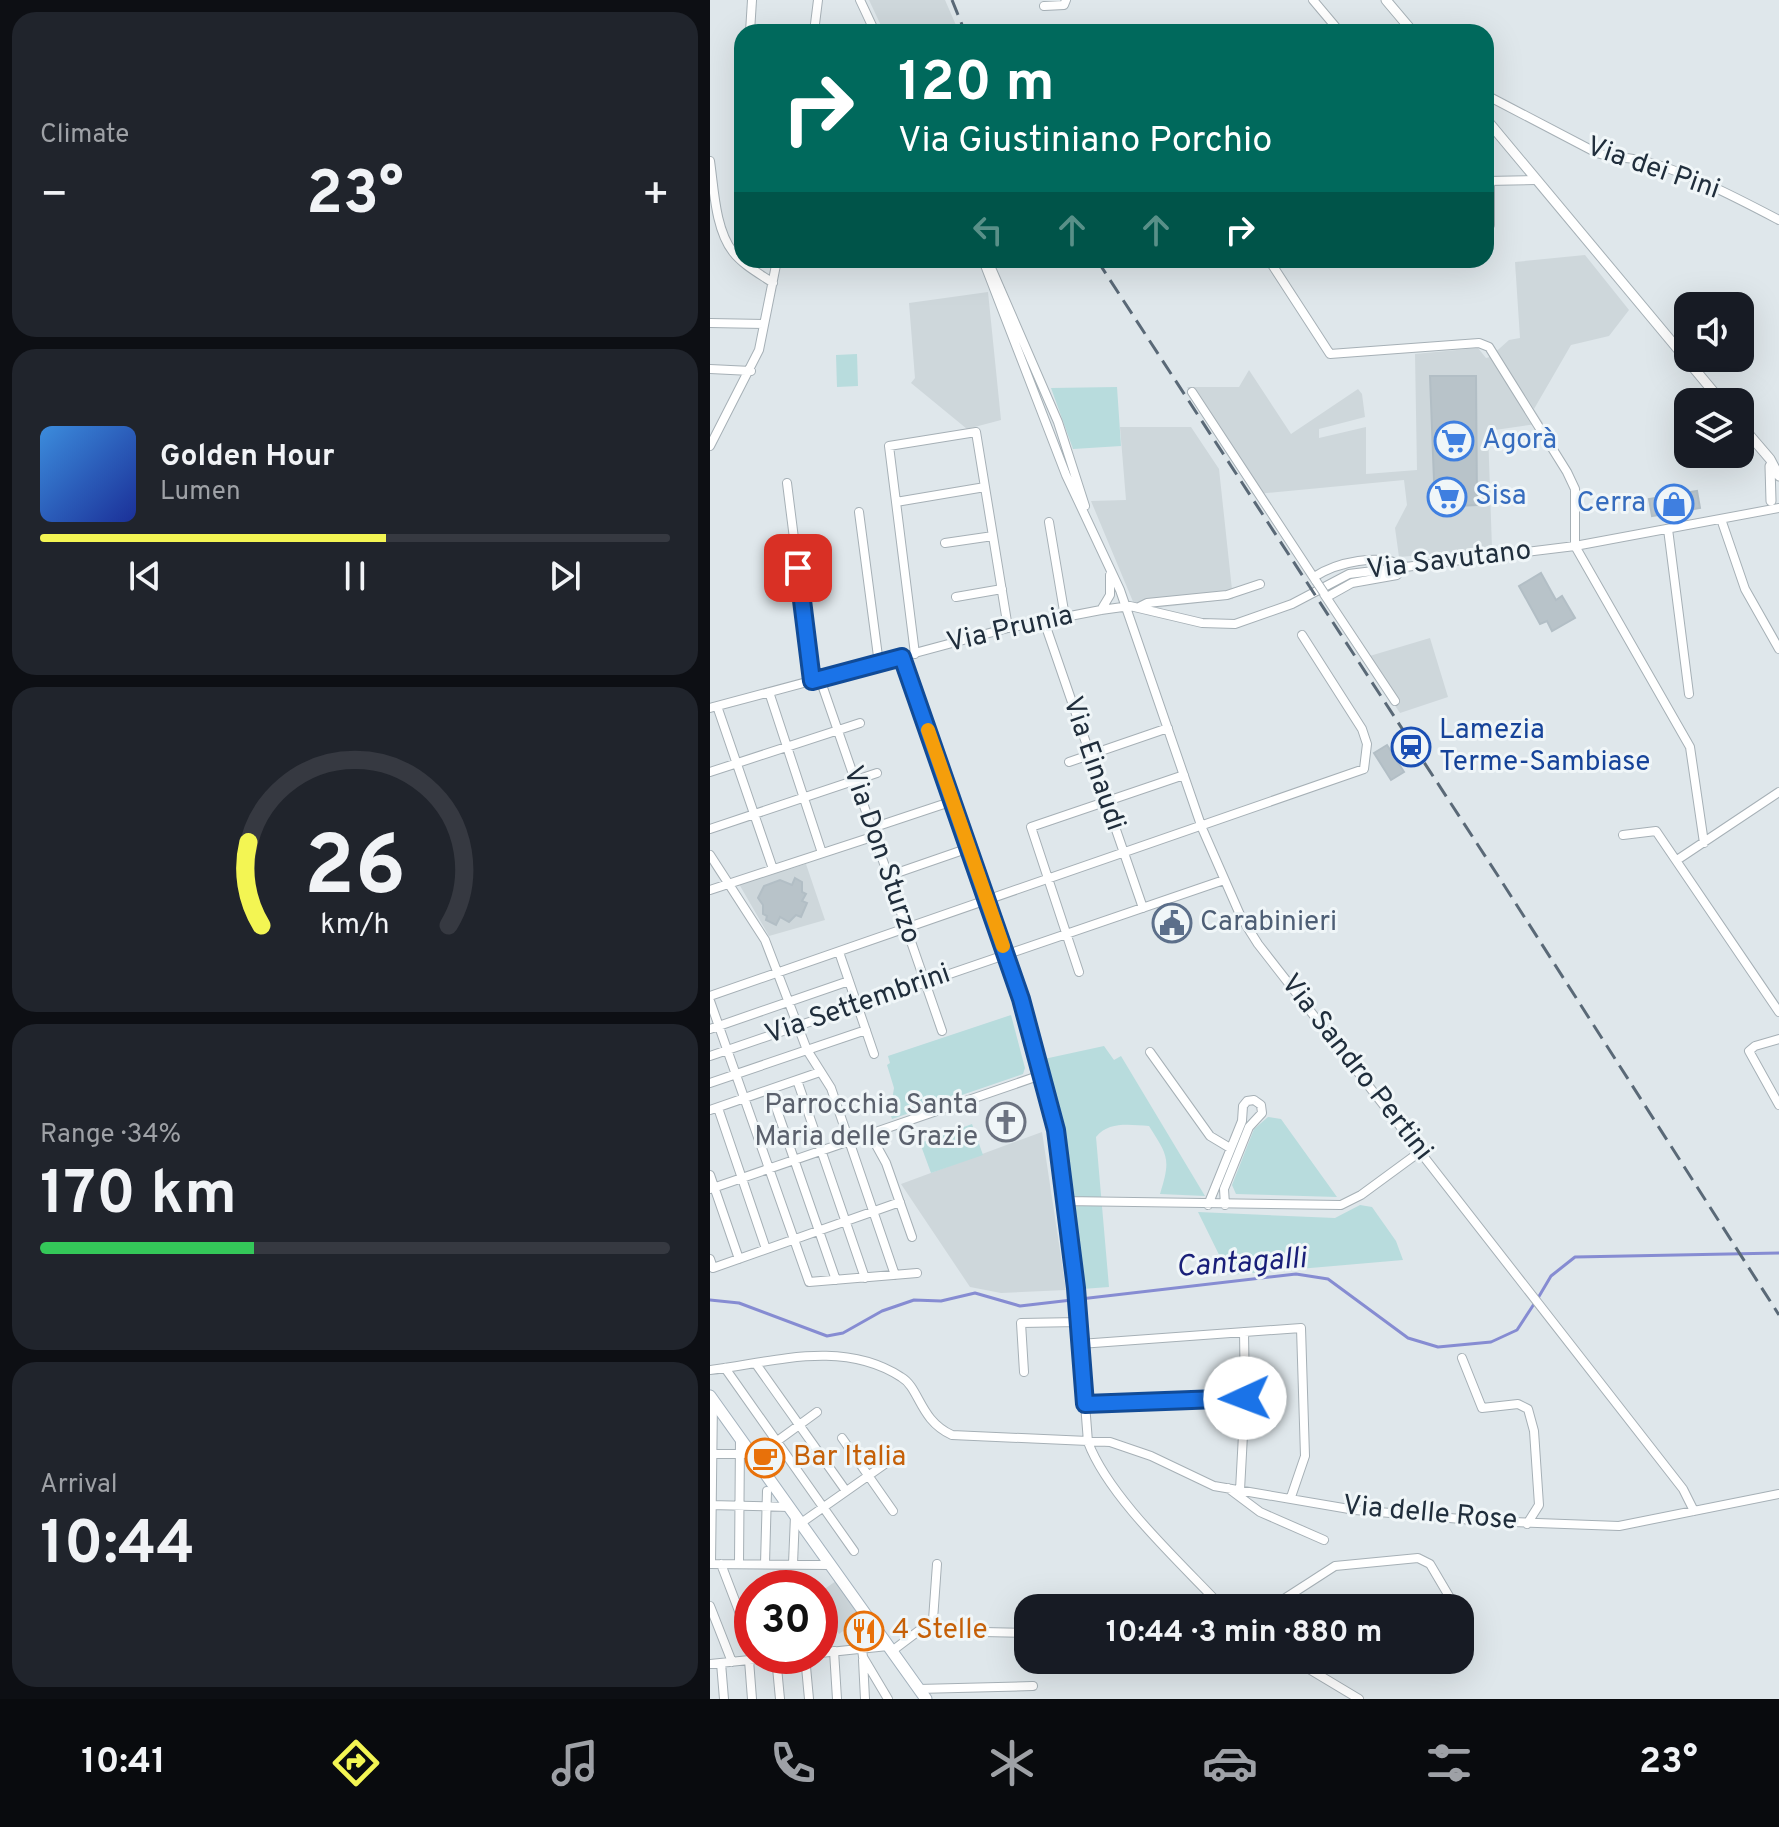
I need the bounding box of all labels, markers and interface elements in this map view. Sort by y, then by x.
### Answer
text: 120 m [898,50,1055,120]
icon: right [766,56,870,160]
text: Climate [40,119,129,152]
text: Via Giustiniano Porchio [898,119,1272,165]
street label: Via dei Pini [1582,129,1724,209]
text: 23° [306,159,404,235]
text: − [40,169,68,225]
text: + [642,169,670,225]
icon: left [966,208,1010,252]
icon: ahead [1050,208,1094,252]
icon: ahead [1134,208,1178,252]
icon: right [1218,208,1262,252]
map controls [1674,292,1754,468]
button: sound [1674,292,1754,372]
button: layers [1674,388,1754,468]
supermarket icon: Agorà [1433,420,1475,462]
place label: Agorà [1482,423,1557,459]
text: Golden Hour [160,439,334,476]
text: Lumen [160,476,241,509]
supermarket icon: Sisa [1426,476,1468,518]
place label: Sisa [1475,479,1526,515]
shop icon: Cerra [1653,483,1695,525]
place label: Cerra [1577,486,1646,522]
street label: Via Savutano [1365,533,1533,589]
pin [764,534,832,602]
icon: arrive [776,546,820,590]
icon: previous [123,554,167,598]
icon: pause [333,554,377,598]
icon: next [543,554,587,598]
street label: Via Prunia [943,598,1077,662]
street label: Via Einaudi [1053,692,1133,836]
place label: Lamezia Terme-Sambiase [1439,713,1650,781]
station icon: Lamezia Terme-Sambiase [1390,726,1432,768]
street label: Via Don Sturzo [834,761,928,949]
text: 26 [304,818,406,923]
public building icon: Carabinieri [1151,902,1193,944]
place label: Carabinieri [1200,905,1337,941]
text: km/h [320,908,390,944]
street label: Via Settembrini [761,956,955,1054]
street label: Via Sandro Pertini [1272,967,1440,1169]
place label: Parrocchia Santa Maria delle Grazie [754,1088,978,1156]
church icon: Parrocchia Santa Maria delle Grazie [985,1101,1027,1143]
text: Range · 34% [40,1119,181,1152]
text: 170 km [40,1159,237,1235]
water label: Cantagalli [1175,1241,1309,1287]
position arrow [1203,1356,1287,1440]
cafe icon: Bar Italia [744,1437,786,1479]
place label: Bar Italia [793,1440,906,1476]
text: Arrival [40,1469,118,1502]
street label: Via delle Rose [1341,1488,1519,1540]
text: 10:44 [40,1509,195,1585]
speed limit sign: 30 [734,1570,838,1674]
restaurant icon: 4 Stelle [843,1610,885,1652]
place label: 4 Stelle [892,1613,988,1649]
text: 10:44 · 3 min · 880 m [1106,1615,1382,1652]
icon: directions [328,1735,384,1791]
icon: music [547,1735,603,1791]
icon: phone [765,1735,821,1791]
icon: climate [984,1735,1040,1791]
icon: car [1202,1735,1258,1791]
icon: filters [1421,1735,1477,1791]
text: 10:41 [81,1740,166,1786]
text: 23° [1639,1740,1698,1786]

